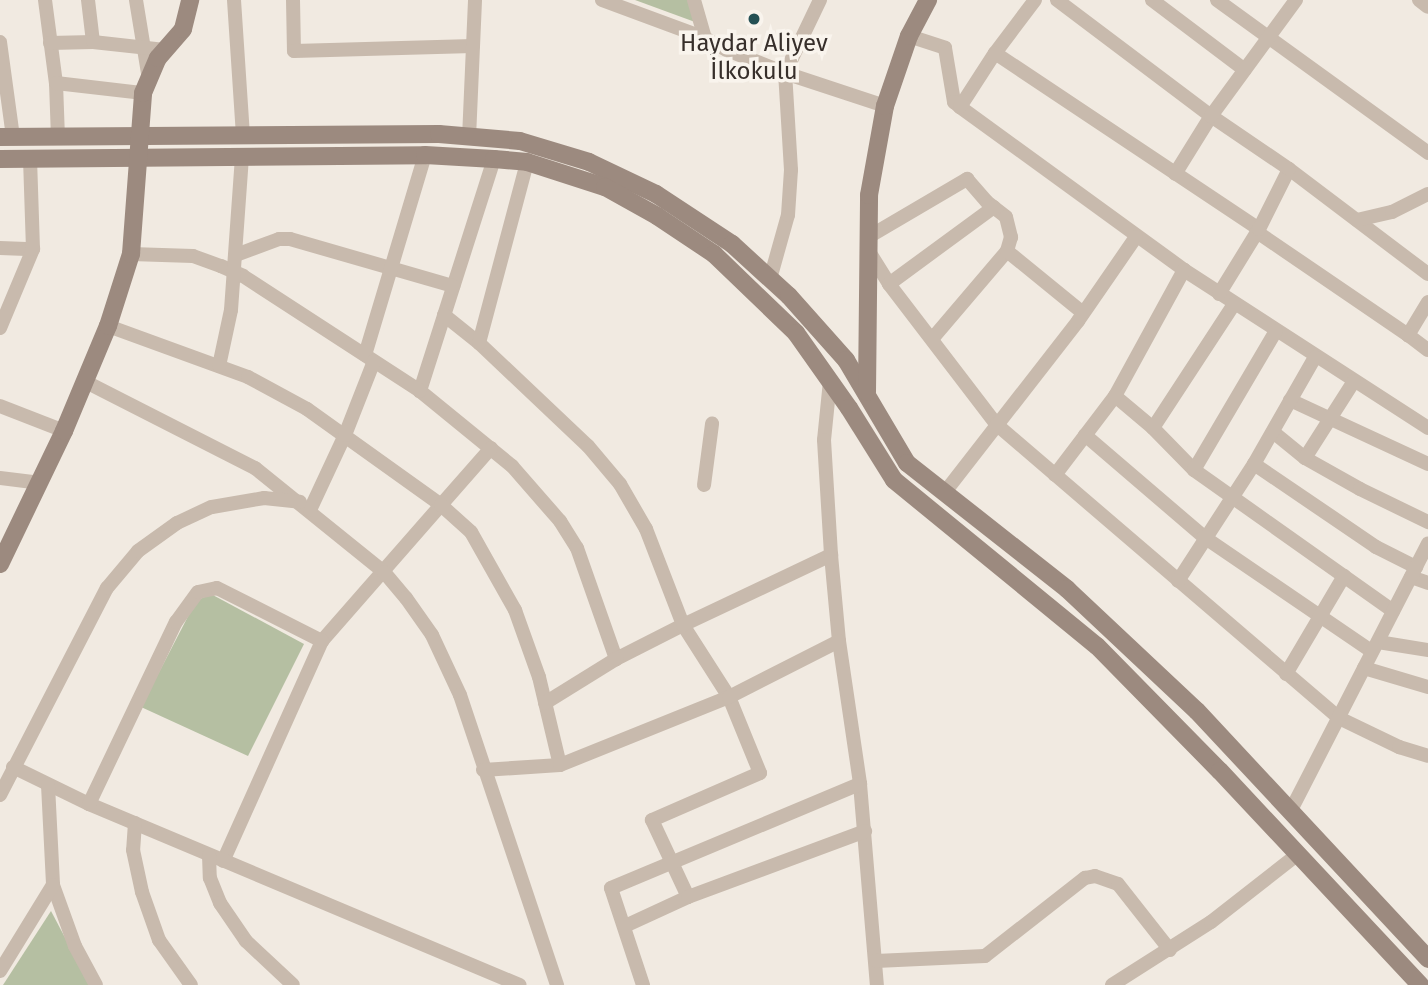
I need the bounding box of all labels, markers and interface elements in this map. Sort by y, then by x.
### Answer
marker: Haydar Aliyev İlkokulu [746,11,762,27]
place label: Haydar Aliyev İlkokulu [680,30,828,86]

